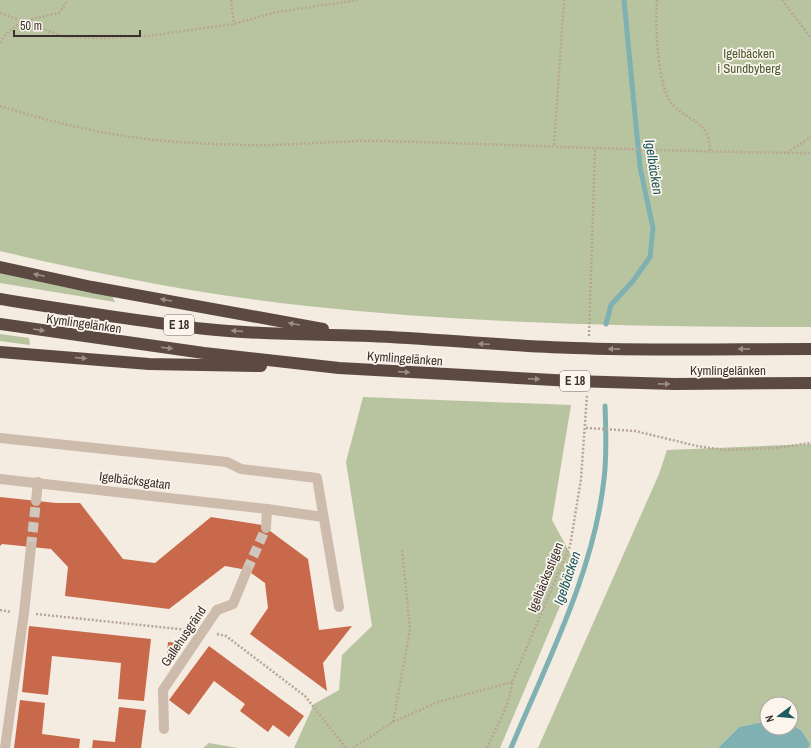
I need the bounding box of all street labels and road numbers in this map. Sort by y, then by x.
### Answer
street label: Kymlingelänken [45,310,123,337]
road number: E 18 [164,315,194,335]
street label: Kymlingelänken [367,347,443,370]
street label: Kymlingelänken [690,362,766,379]
road number: E 18 [560,371,590,391]
street label: Igelbäcksgatan [98,468,172,493]
street label: Igelbäcksstigen [524,540,567,615]
street label: Gallehusgränd [157,603,210,670]

